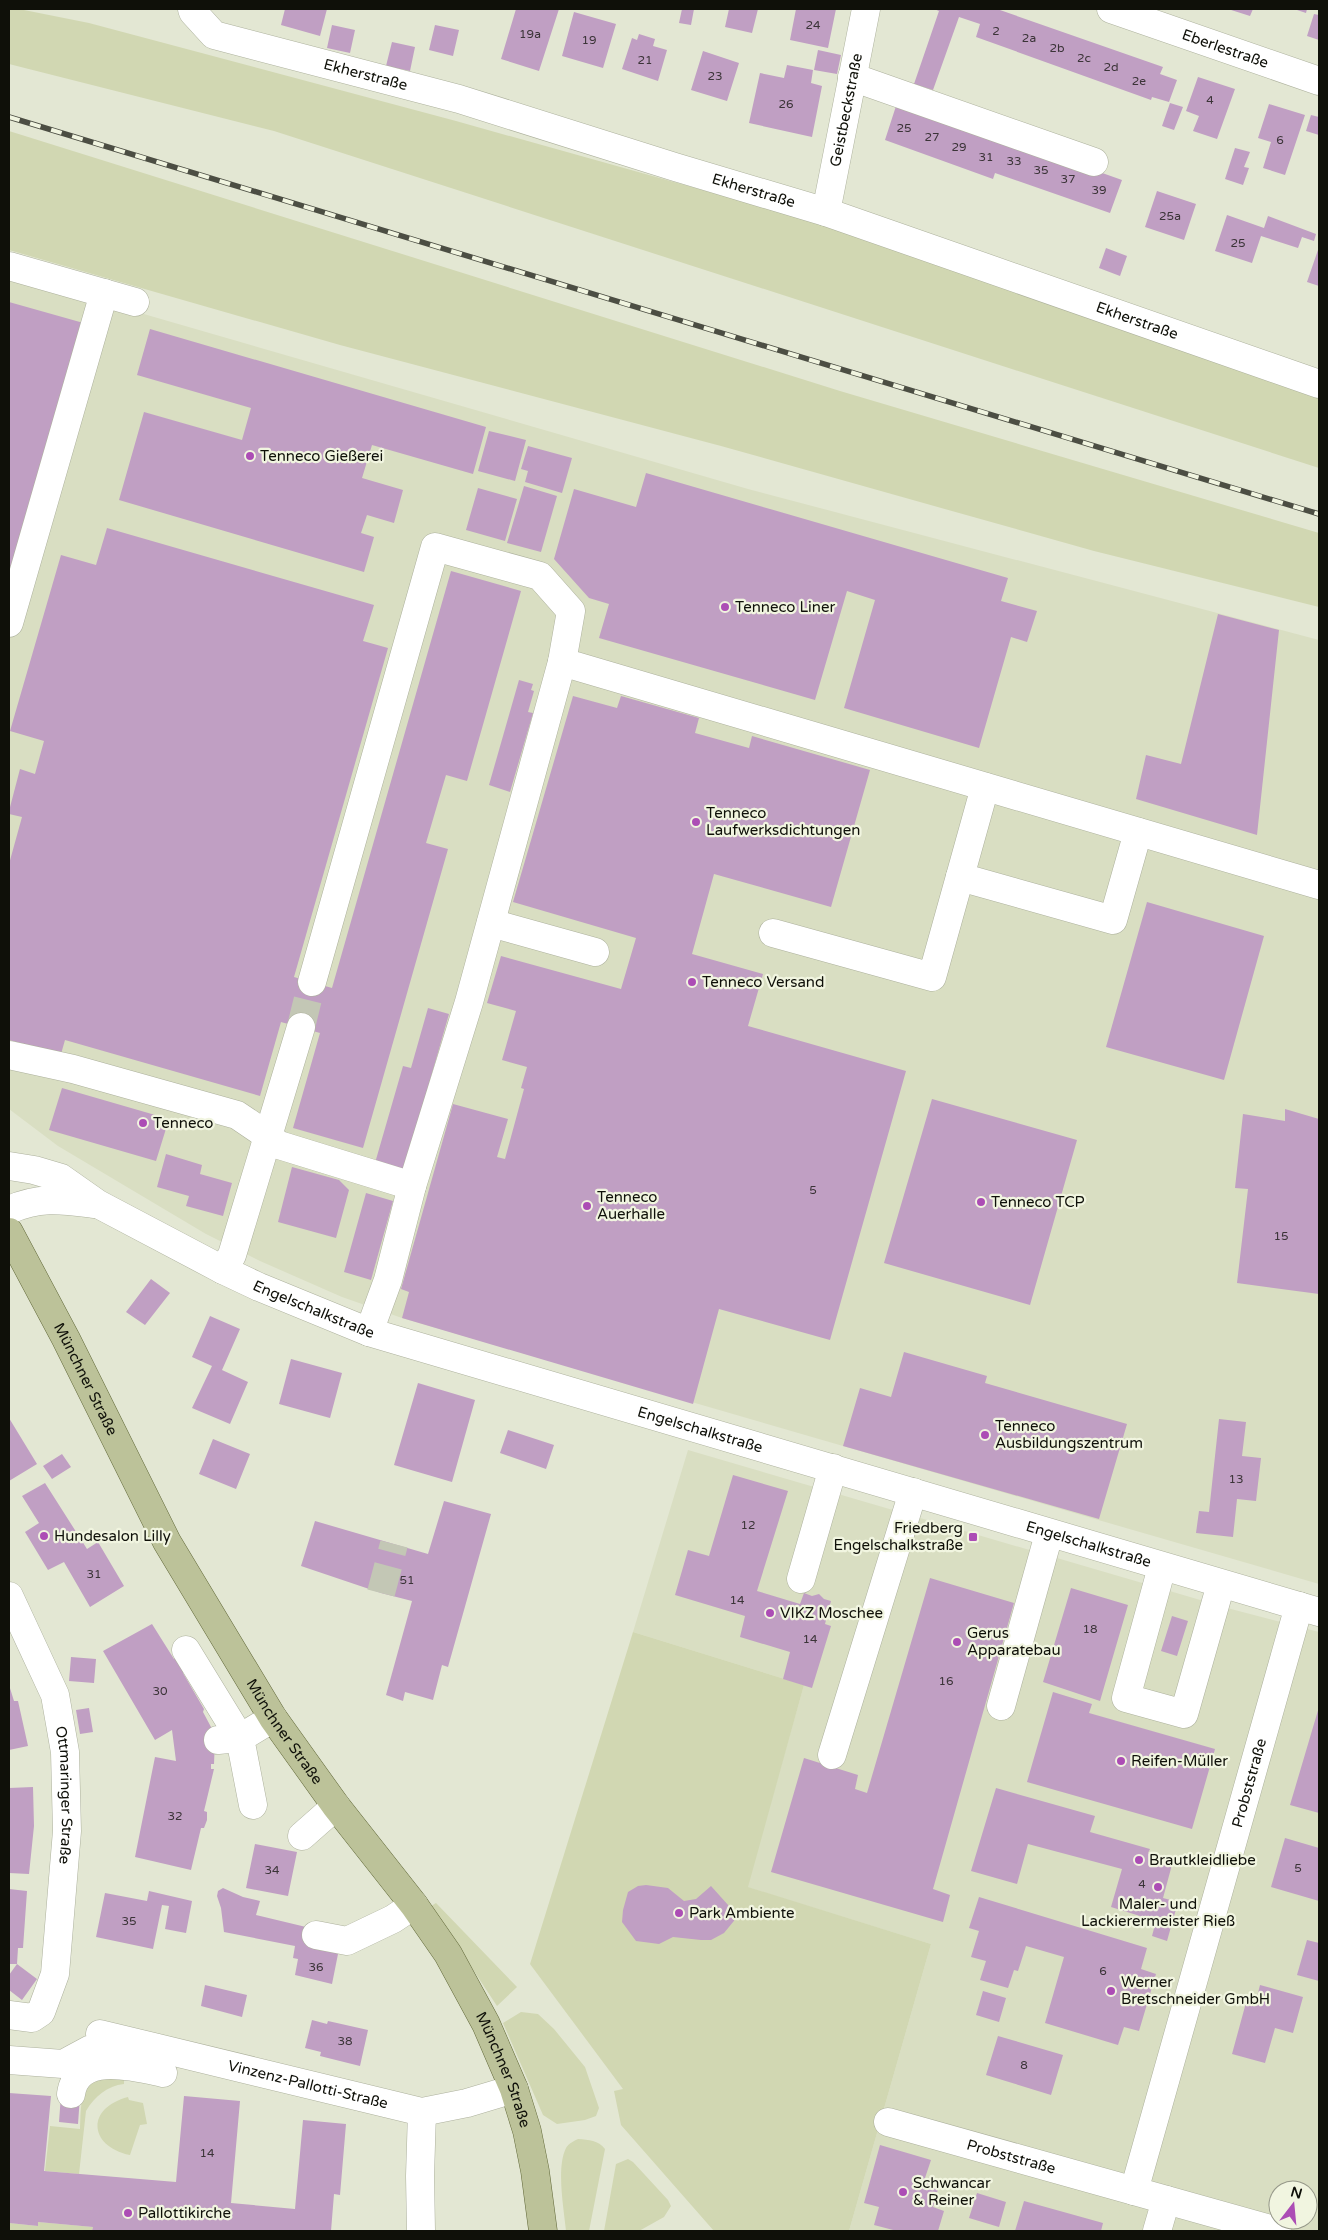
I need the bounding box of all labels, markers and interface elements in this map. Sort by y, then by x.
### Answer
house number: 24 [805,18,821,32]
house number: 2 [992,24,1000,38]
street label: Eberlestraße [1180,25,1271,72]
house number: 19a [519,27,541,41]
house number: 2a [1022,31,1036,45]
house number: 19 [581,33,597,47]
house number: 2b [1049,41,1065,55]
house number: 2c [1077,51,1091,65]
street label: Geistbeckstraße [826,52,866,168]
house number: 21 [637,53,653,67]
street label: Ekherstraße [322,55,409,94]
house number: 2d [1103,60,1119,74]
house number: 23 [707,69,723,83]
house number: 2e [1132,74,1146,88]
house number: 4 [1206,93,1214,107]
house number: 26 [778,97,794,111]
house number: 25 [896,121,912,135]
house number: 27 [924,130,940,144]
house number: 6 [1276,133,1284,147]
house number: 29 [951,140,967,154]
house number: 31 [978,150,994,164]
house number: 33 [1006,154,1022,168]
house number: 35 [1033,163,1049,177]
street label: Ekherstraße [710,170,797,211]
house number: 37 [1060,172,1076,186]
house number: 39 [1091,183,1107,197]
house number: 25a [1159,209,1181,223]
house number: 25 [1230,236,1246,250]
street label: Ekherstraße [1094,298,1181,343]
place label: Tenneco Gießerei [260,447,383,465]
marker: Tenneco Gießerei [244,450,256,462]
place label: Tenneco Liner [735,598,835,616]
marker: Tenneco Liner [719,601,731,613]
place label: Tenneco Laufwerksdichtungen [706,804,860,839]
marker: Tenneco Laufwerksdichtungen [690,816,702,828]
place label: Tenneco Versand [702,973,824,991]
marker: Tenneco Versand [686,976,698,988]
place label: Tenneco [153,1114,213,1132]
marker: Tenneco [137,1117,149,1129]
house number: 5 [809,1183,817,1197]
place label: Tenneco Auerhalle [597,1188,665,1223]
place label: Tenneco TCP [991,1193,1085,1211]
marker: Tenneco TCP [975,1196,987,1208]
marker: Tenneco Auerhalle [581,1200,593,1212]
house number: 15 [1273,1229,1289,1243]
street label: Engelschalkstraße [250,1276,376,1342]
street label: Münchner Straße [50,1320,122,1438]
street label: Engelschalkstraße [635,1403,765,1457]
place label: Tenneco Ausbildungszentrum [995,1417,1143,1452]
marker: Tenneco Ausbildungszentrum [979,1429,991,1441]
house number: 13 [1228,1472,1244,1486]
street label: Engelschalkstraße [1024,1517,1153,1571]
house number: 12 [740,1518,756,1532]
place label: Friedberg Engelschalkstraße [833,1519,963,1554]
place label: Hundesalon Lilly [54,1527,171,1545]
marker: Hundesalon Lilly [38,1530,50,1542]
marker: Friedberg Engelschalkstraße [967,1531,979,1543]
house number: 31 [86,1567,102,1581]
house number: 51 [399,1573,415,1587]
house number: 14 [729,1593,745,1607]
place label: VIKZ Moschee [780,1604,883,1622]
marker: VIKZ Moschee [764,1607,776,1619]
house number: 18 [1082,1622,1098,1636]
place label: Gerus Apparatebau [967,1624,1061,1659]
house number: 14 [802,1632,818,1646]
marker: Gerus Apparatebau [951,1636,963,1648]
house number: 16 [938,1674,954,1688]
street label: Münchner Straße [243,1676,326,1788]
house number: 30 [152,1684,168,1698]
street label: Ottmaringer Straße [52,1725,76,1865]
street label: Probststraße [1228,1736,1270,1829]
place label: Reifen-Müller [1131,1752,1228,1770]
marker: Reifen-Müller [1115,1755,1127,1767]
house number: 32 [167,1809,183,1823]
place label: Brautkleidliebe [1149,1851,1256,1869]
marker: Brautkleidliebe [1133,1854,1145,1866]
house number: 5 [1294,1861,1302,1875]
house number: 34 [264,1863,280,1877]
house number: 4 [1138,1877,1146,1891]
marker: Maler- und Lackierermeister Rieß [1152,1881,1164,1893]
place label: Maler- und Lackierermeister Rieß [1081,1895,1235,1930]
place label: Park Ambiente [689,1904,795,1922]
marker: Park Ambiente [673,1907,685,1919]
house number: 35 [121,1914,137,1928]
house number: 36 [308,1960,324,1974]
house number: 6 [1099,1964,1107,1978]
place label: Werner Bretschneider GmbH [1121,1973,1270,2008]
marker: Werner Bretschneider GmbH [1105,1985,1117,1997]
street label: Münchner Straße [472,2009,534,2130]
house number: 38 [337,2034,353,2048]
street label: Vinzenz-Pallotti-Straße [226,2056,390,2112]
house number: 8 [1020,2058,1028,2072]
street label: Probststraße [965,2136,1058,2178]
house number: 14 [199,2146,215,2160]
place label: Schwancar & Reiner [913,2174,991,2209]
north arrow [1268,2180,1318,2230]
text: N [1289,2183,1304,2203]
marker: Schwancar & Reiner [897,2186,909,2198]
place label: Pallottikirche [138,2204,231,2222]
marker: Pallottikirche [122,2207,134,2219]

